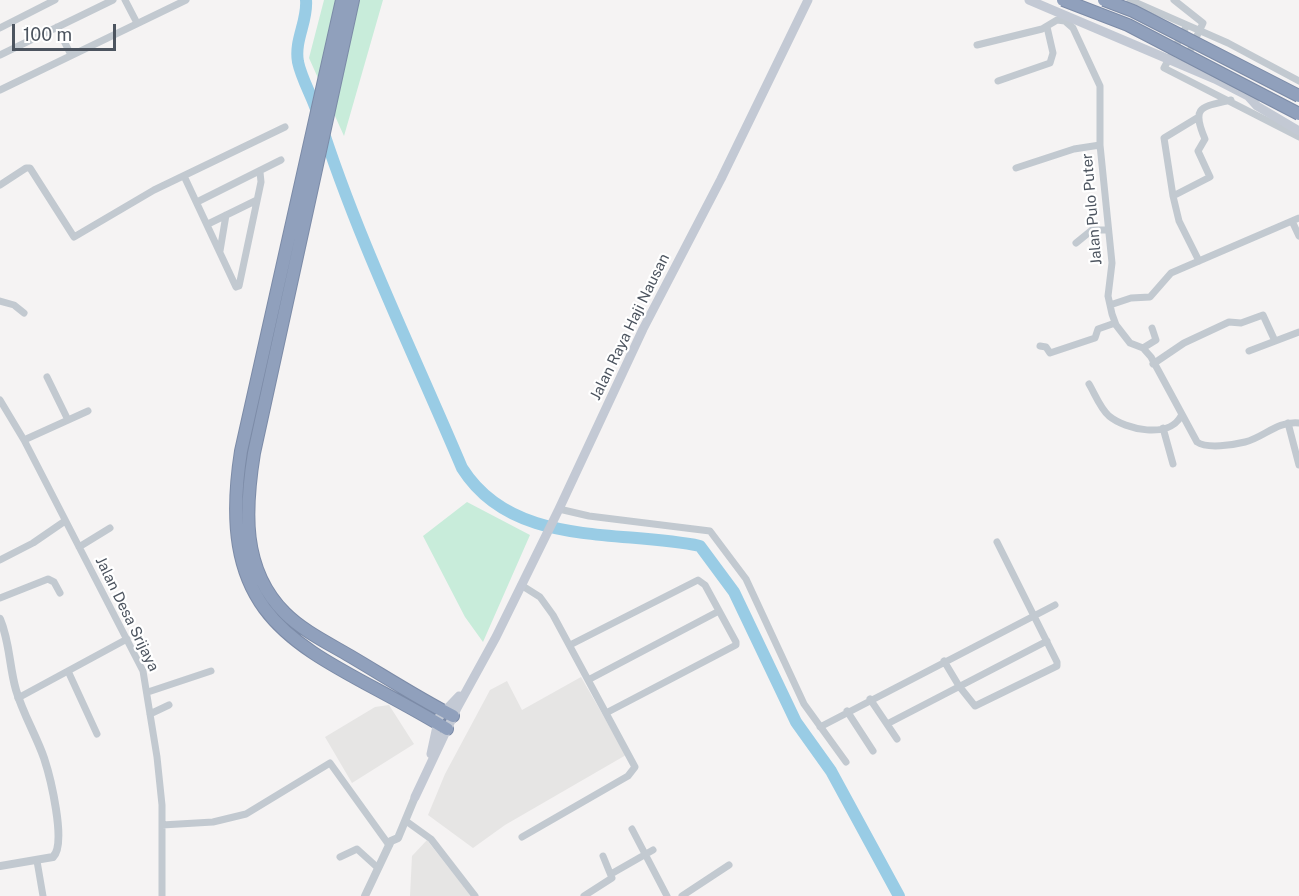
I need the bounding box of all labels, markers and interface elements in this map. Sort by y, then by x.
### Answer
scale bar [15,12,118,50]
text: 100 m [23,24,72,45]
street label: Jalan Pulo Puter [1078,152,1106,266]
street label: Jalan Raya Haji Nausan [587,251,673,403]
street label: Jalan Desa Srijaya [91,554,163,674]

